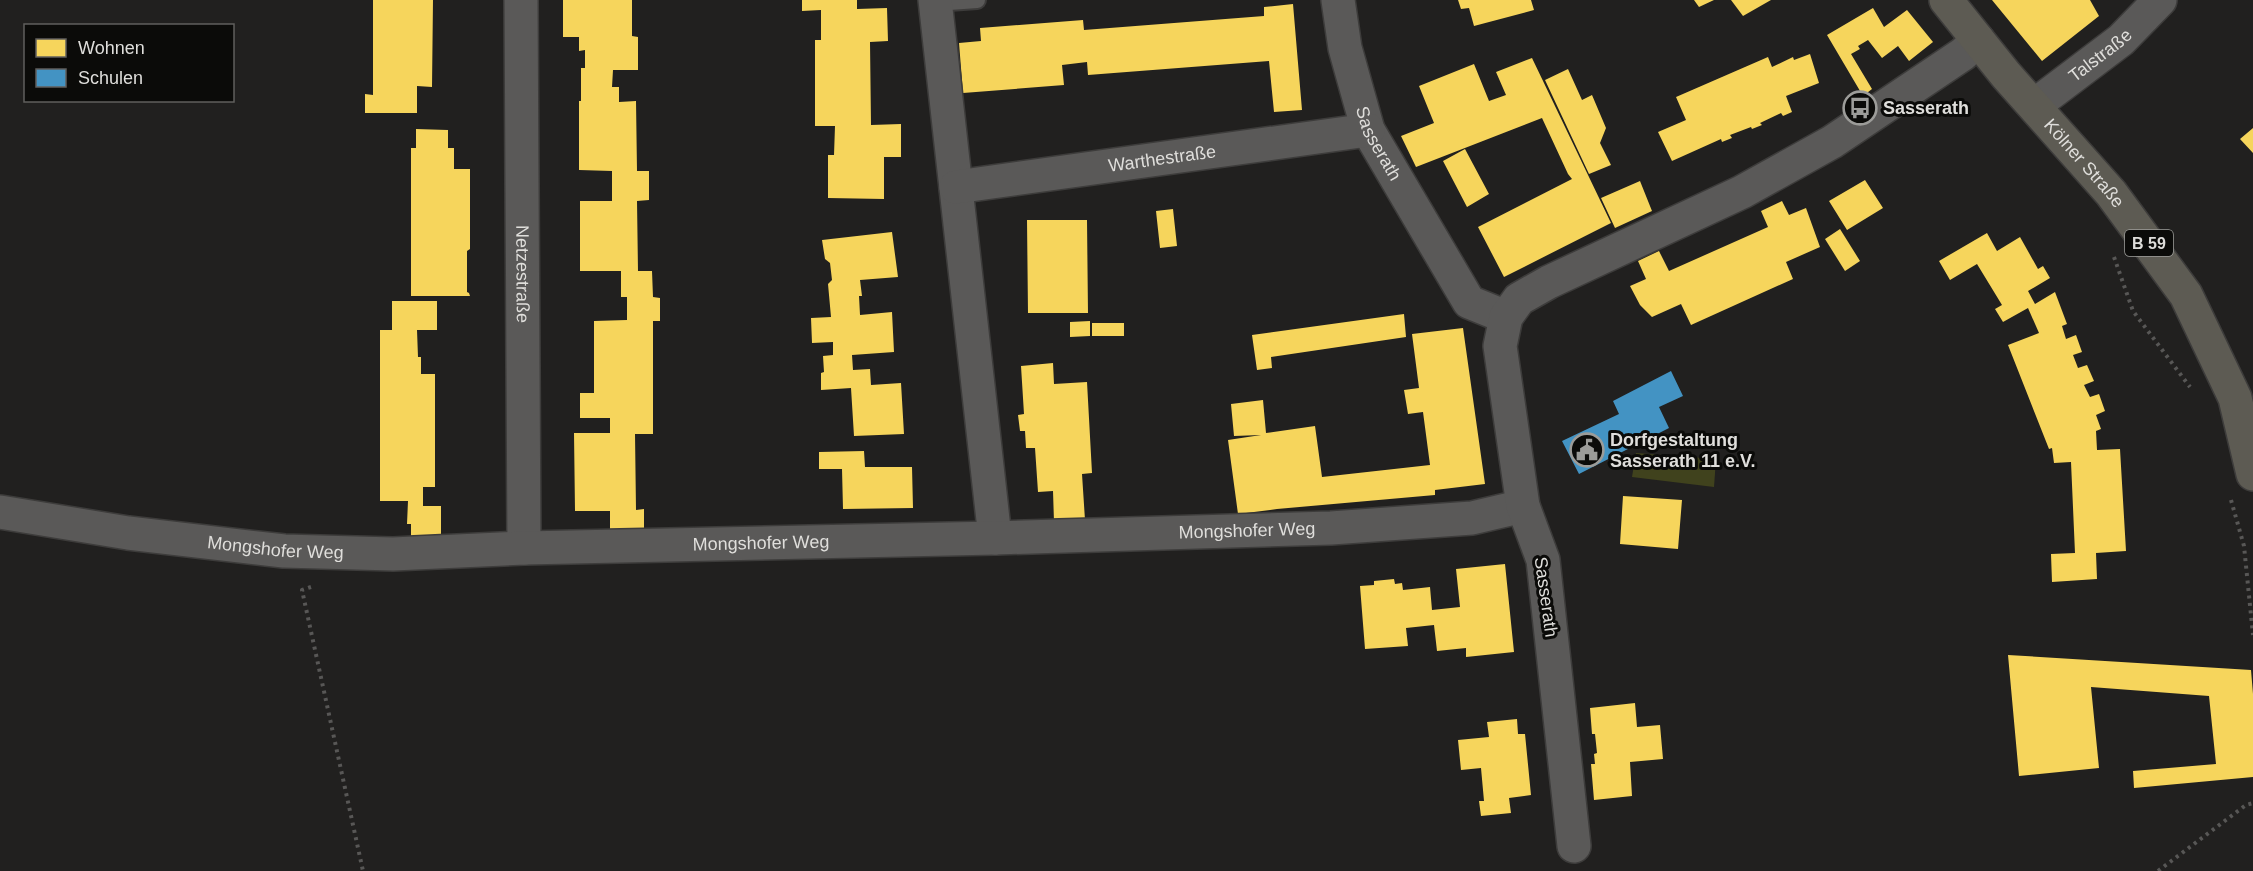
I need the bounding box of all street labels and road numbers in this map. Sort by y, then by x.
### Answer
street label: Talstraße [2065,25,2136,86]
street label: Sasserath [1352,104,1405,184]
street label: Kölner Straße [2040,115,2128,211]
street label: Warthestraße [1107,141,1217,176]
street label: Netzestraße [512,225,533,323]
road number: B 59 [2125,230,2173,256]
street label: Mongshofer Weg [1178,518,1316,543]
street label: Mongshofer Weg [206,532,344,563]
street label: Mongshofer Weg [692,532,830,554]
street label: Sasserath [1530,555,1562,639]

